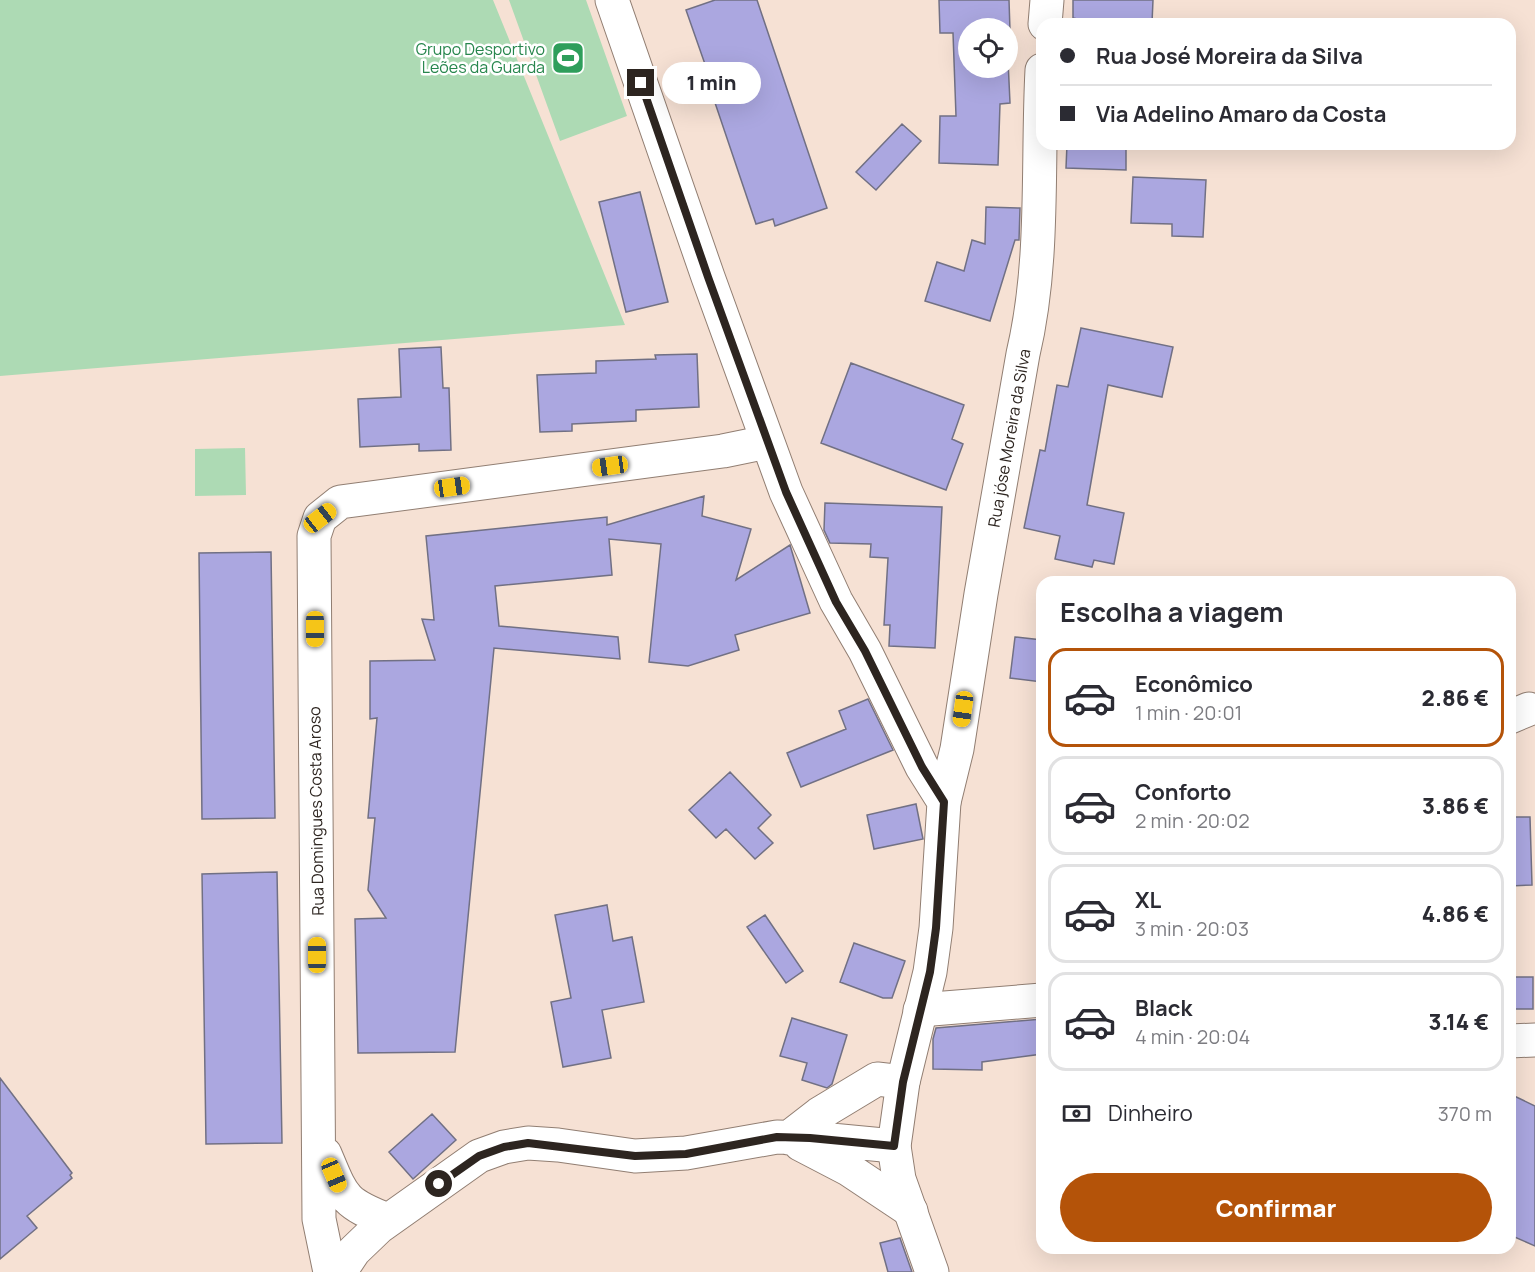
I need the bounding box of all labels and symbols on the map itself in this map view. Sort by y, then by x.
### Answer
place label: Grupo Desportivo Leões da Guarda [416,38,545,78]
sports icon: Grupo Desportivo Leões da Guarda [550,40,586,76]
callout: 1 min [662,62,761,104]
route end [627,69,654,96]
street label: Rua jóse Moreira da Silva [982,347,1036,529]
car [591,455,629,477]
car [433,476,471,498]
car [300,500,340,536]
car [306,611,324,647]
car [952,690,974,728]
street label: Rua Domingues Costa Aroso [303,706,329,916]
car [308,937,326,973]
car [319,1155,349,1195]
route start [425,1170,452,1197]

